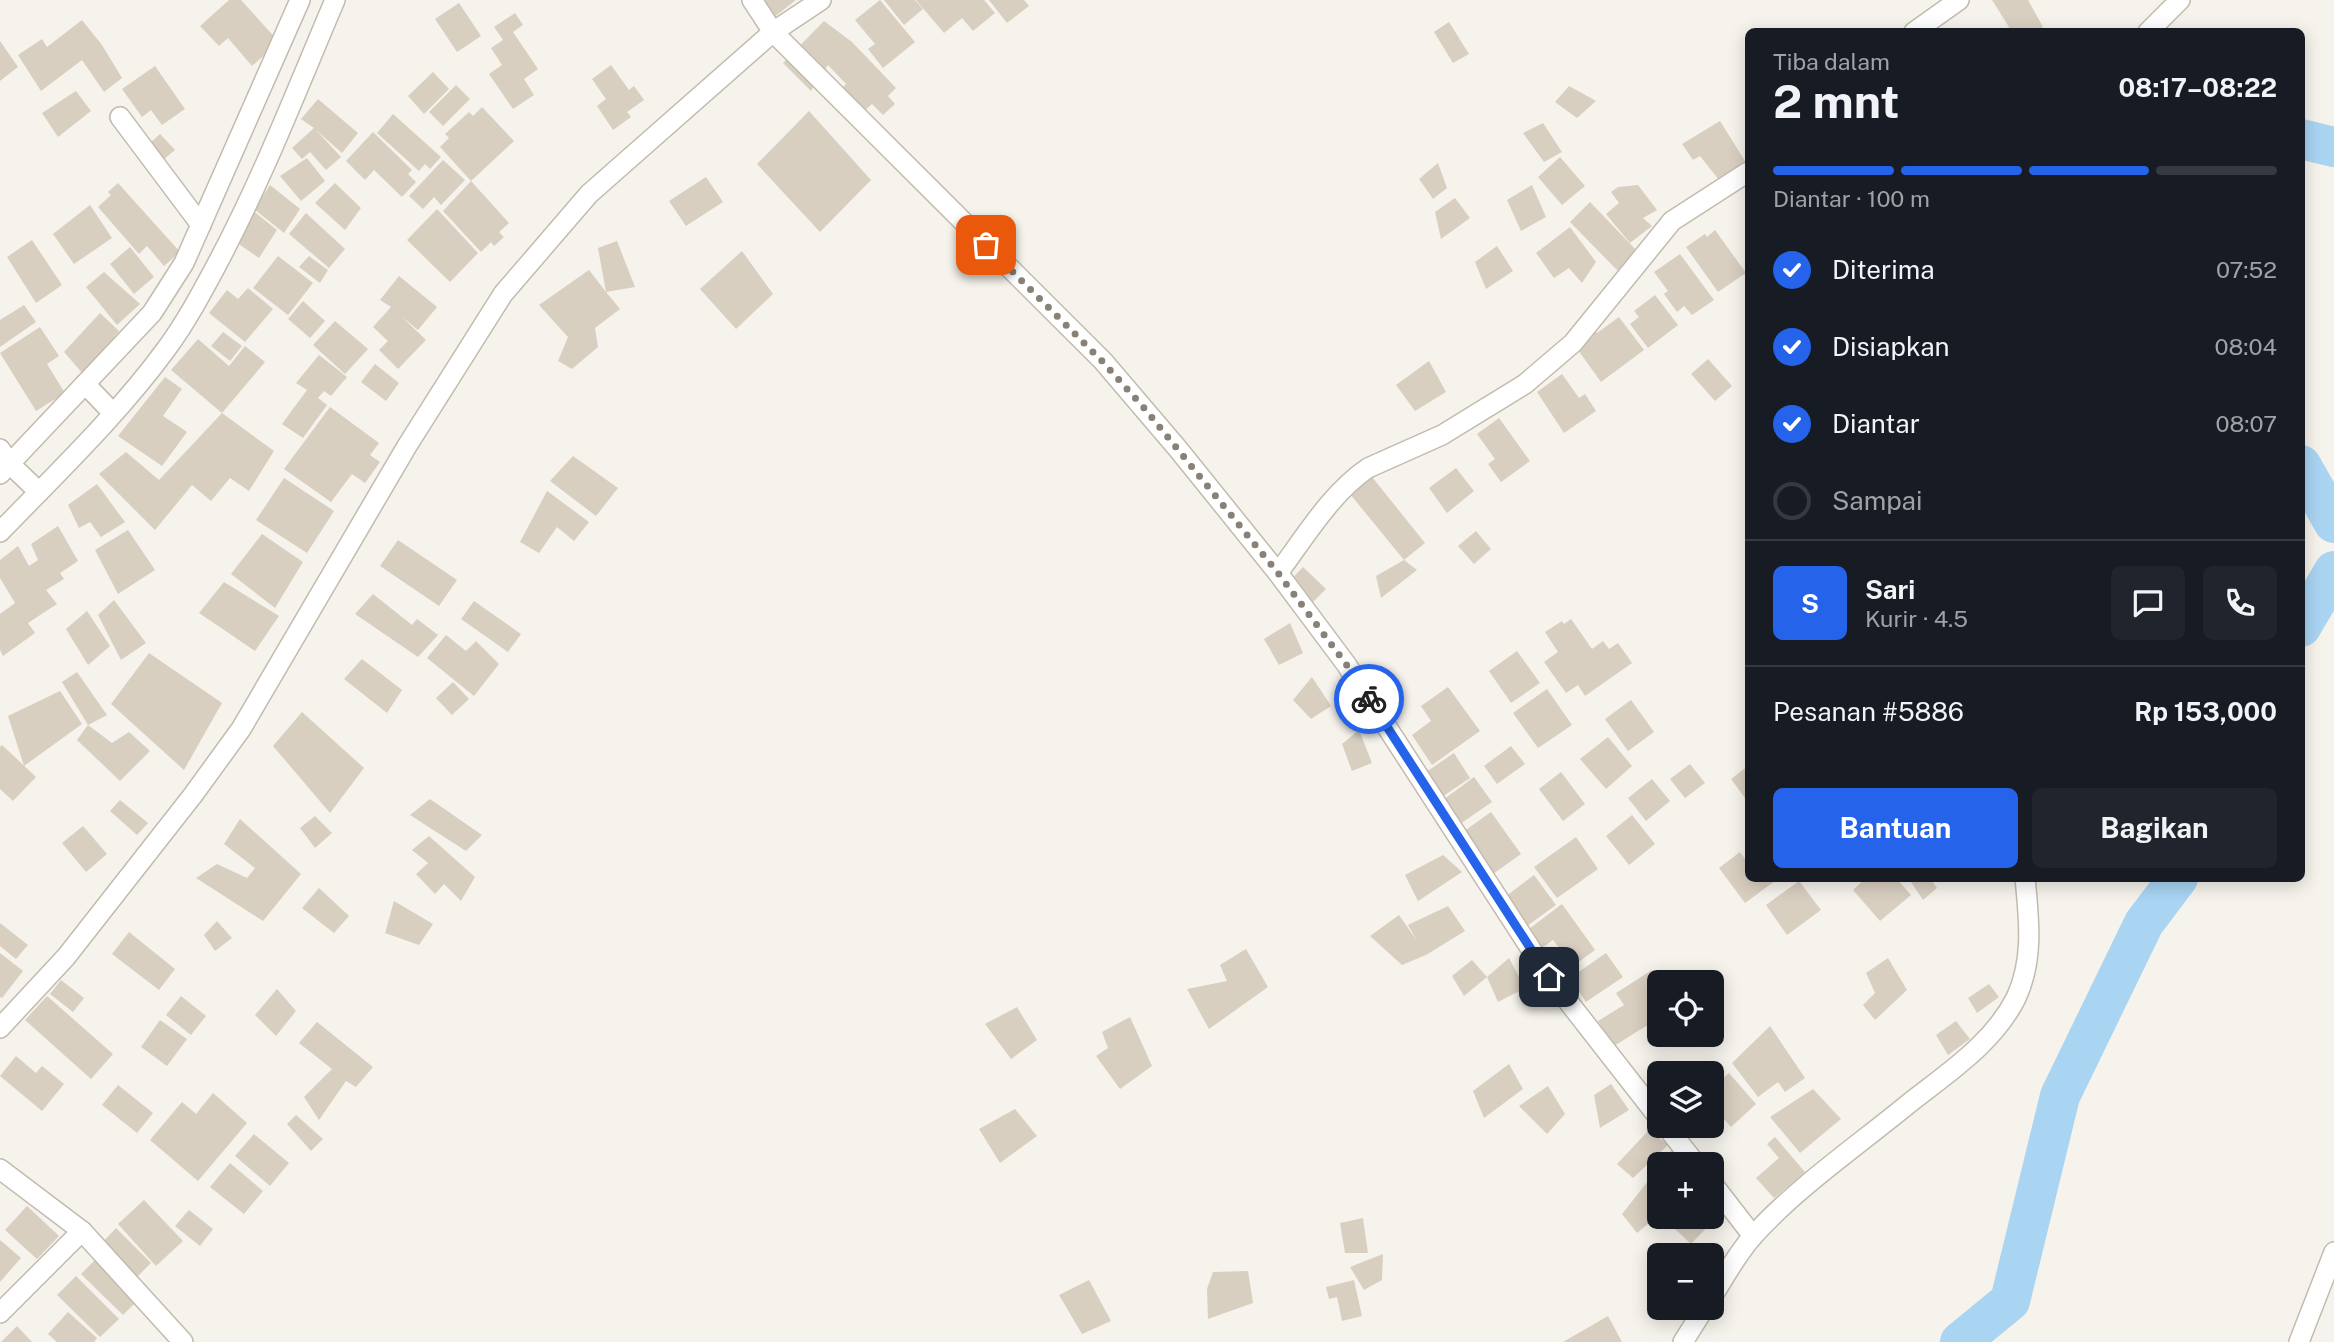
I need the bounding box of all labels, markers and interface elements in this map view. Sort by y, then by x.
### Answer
text: Tiba dalam [1773,48,1890,75]
text: 08:17–08:22 [2118,72,2277,103]
text: 2 mnt [1773,74,1899,128]
text: Diantar · 100 m [1773,185,1930,212]
pin [956,215,1016,275]
icon: bag [967,226,1005,264]
icon: check [1773,251,1811,289]
text: Diterima [1832,254,1935,285]
text: 07:52 [2216,256,2277,283]
icon: check [1773,328,1811,366]
text: Disiapkan [1832,331,1950,362]
text: 08:04 [2215,333,2277,360]
icon: check [1773,405,1811,443]
text: Diantar [1832,408,1920,439]
text: 08:07 [2216,410,2277,437]
text: Sampai [1832,485,1922,516]
button: chat [2111,566,2185,640]
button: phone [2203,566,2277,640]
text: Sari [1865,574,1915,605]
text: S [1801,588,1819,619]
text: Kurir · 4.5 [1865,605,1968,632]
courier [1334,664,1404,734]
icon: bike [1350,680,1388,718]
text: Pesanan #5886 [1773,696,1964,727]
text: Rp 153,000 [2134,696,2277,727]
button: Bantuan [1773,788,2018,868]
button: Bagikan [2032,788,2277,868]
pin [1519,947,1579,1007]
icon: home [1530,958,1568,996]
map controls [1647,970,1724,1320]
button: locate [1647,970,1724,1047]
button: layers [1647,1061,1724,1138]
button: + [1647,1152,1724,1229]
button: − [1647,1243,1724,1320]

